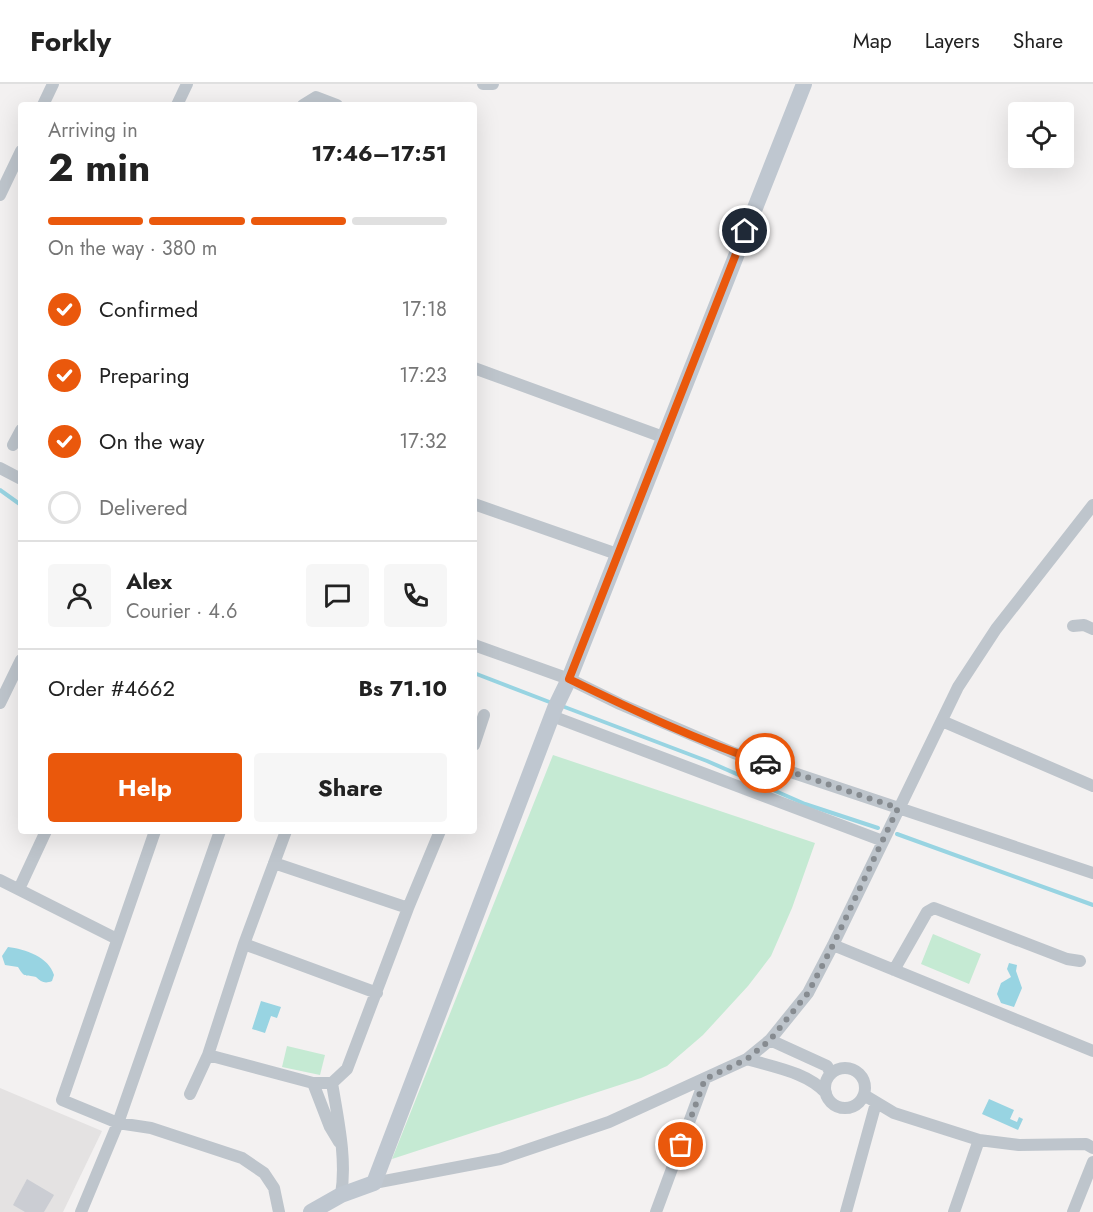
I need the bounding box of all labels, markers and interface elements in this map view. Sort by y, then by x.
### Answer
text: Forkly [30,21,111,62]
text: Map [853,26,892,56]
text: Layers [925,26,980,56]
text: Share [1013,26,1063,56]
map controls [1008,102,1074,168]
button: locate [1008,102,1074,168]
text: Arriving in [48,116,138,145]
text: 17:46–17:51 [311,137,447,169]
text: 2 min [48,139,150,196]
pin [719,205,770,256]
icon: home [728,214,761,247]
text: On the way · 380 m [48,234,217,263]
icon: check [48,293,81,326]
text: Confirmed [99,293,198,325]
text: 17:18 [402,295,447,324]
icon: check [48,359,81,392]
text: Preparing [99,359,190,391]
text: 17:23 [399,361,447,390]
icon: check [48,425,81,458]
text: On the way [99,425,204,457]
text: 17:32 [399,427,447,456]
text: Delivered [99,491,188,523]
button: person [48,564,111,627]
button: chat [306,564,369,627]
button: phone [384,564,447,627]
text: Alex [126,565,172,597]
text: Courier · 4.6 [126,597,238,626]
text: Order #4662 [48,672,175,704]
text: Bs 71.10 [358,672,447,704]
courier [735,733,795,793]
icon: car [749,747,782,780]
button: Help [48,753,242,822]
button: Share [254,753,447,822]
pin [655,1119,706,1170]
icon: bag [664,1128,697,1161]

